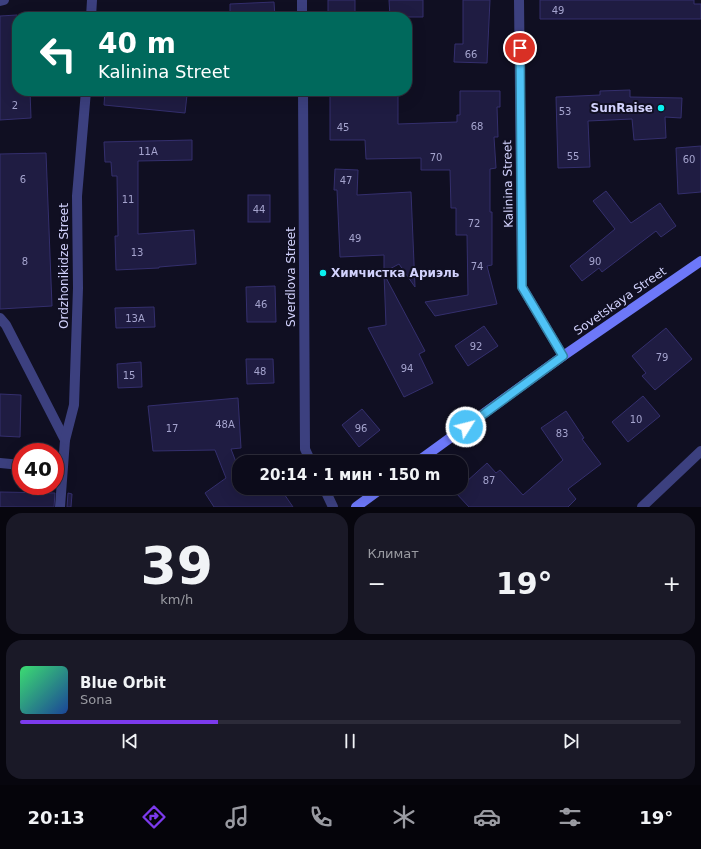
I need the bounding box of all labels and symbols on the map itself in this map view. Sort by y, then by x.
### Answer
house number: 49 [552,5,564,16]
pin [503,31,537,65]
house number: 66 [465,49,477,60]
house number: 2 [12,100,18,111]
place label: SunRaise [591,101,653,115]
marker: SunRaise [656,103,666,113]
house number: 53 [559,106,571,117]
house number: 68 [471,121,483,132]
house number: 45 [337,122,349,133]
street label: Kalinina Street [500,140,516,228]
house number: 11А [138,146,158,157]
house number: 55 [567,151,579,162]
house number: 70 [430,152,442,163]
house number: 60 [683,154,695,165]
house number: 6 [20,174,26,185]
house number: 47 [340,175,352,186]
house number: 11 [122,194,134,205]
street label: Ordzhonikidze Street [57,203,71,329]
house number: 44 [253,204,265,215]
house number: 72 [468,218,480,229]
street label: Sverdlova Street [284,227,298,327]
house number: 49 [349,233,361,244]
house number: 13 [131,247,143,258]
house number: 8 [22,256,28,267]
house number: 90 [589,256,601,267]
house number: 74 [471,261,483,272]
street label: Sovetskaya Street [571,264,669,338]
place label: Химчистка Ариэль [331,266,460,280]
marker: Химчистка Ариэль [318,268,328,278]
house number: 46 [255,299,267,310]
house number: 13А [125,313,145,324]
house number: 92 [470,341,482,352]
house number: 79 [656,352,668,363]
house number: 94 [401,363,413,374]
house number: 48 [254,366,266,377]
house number: 15 [123,370,135,381]
position arrow [445,406,487,448]
house number: 10 [630,414,642,425]
house number: 48А [215,419,235,430]
house number: 17 [166,423,178,434]
house number: 96 [355,423,367,434]
house number: 83 [556,428,568,439]
speed limit sign: 40 [12,443,64,495]
house number: 87 [483,475,495,486]

